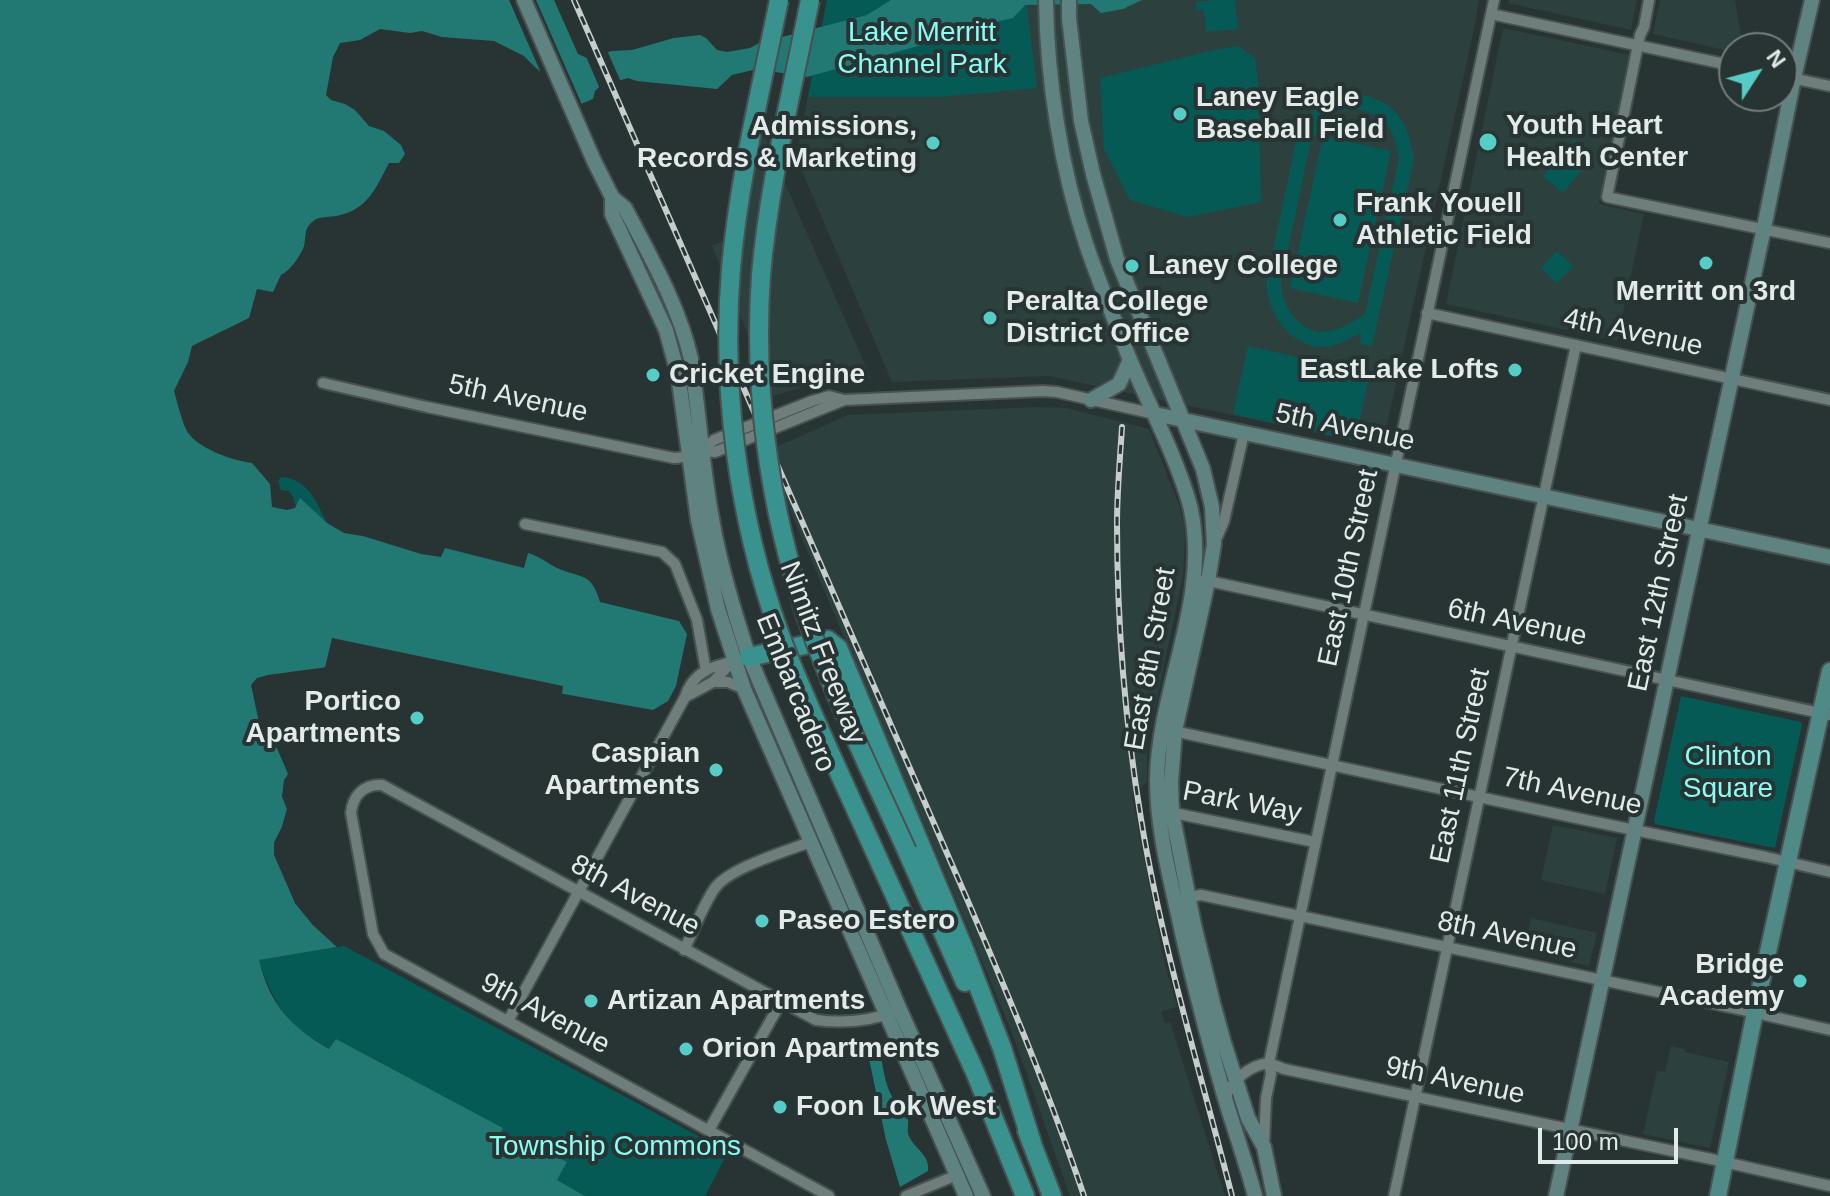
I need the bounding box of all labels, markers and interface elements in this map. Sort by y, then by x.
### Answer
park label: Lake Merritt Channel Park [837,16,1007,82]
north arrow [1718,32,1798,112]
text: N [1761,45,1791,73]
place label: Laney Eagle Baseball Field [1196,81,1384,147]
marker: Laney Eagle Baseball Field [1171,105,1189,123]
place label: Youth Heart Health Center [1506,109,1688,175]
place label: Admissions, Records & Marketing [637,110,917,176]
marker: Youth Heart Health Center [1477,131,1499,153]
marker: Admissions, Records & Marketing [924,134,942,152]
place label: Frank Youell Athletic Field [1356,187,1532,253]
marker: Frank Youell Athletic Field [1331,211,1349,229]
place label: Laney College [1148,249,1338,283]
marker: Merritt on 3rd [1697,254,1715,272]
marker: Laney College [1123,257,1141,275]
place label: Merritt on 3rd [1616,275,1796,309]
place label: Peralta College District Office [1006,285,1208,351]
street label: 4th Avenue [1560,302,1706,364]
marker: Peralta College District Office [981,309,999,327]
place label: EastLake Lofts [1300,353,1499,387]
place label: Cricket Engine [669,358,865,392]
marker: EastLake Lofts [1506,361,1524,379]
marker: Cricket Engine [644,366,662,384]
street label: 5th Avenue [445,368,591,430]
street label: 5th Avenue [1272,397,1418,459]
street label: East 10th Street [1312,466,1386,670]
street label: East 12th Street [1622,491,1696,695]
street label: Nimitz Freeway [772,557,872,749]
street label: East 8th Street [1118,565,1184,753]
street label: 6th Avenue [1444,592,1590,654]
street label: Embarcadero [748,609,842,777]
street label: East 11th Street [1424,665,1498,867]
place label: Portico Apartments [245,685,401,751]
marker: Portico Apartments [408,709,426,727]
place label: Caspian Apartments [544,737,700,803]
park label: Clinton Square [1683,740,1773,806]
marker: Caspian Apartments [707,761,725,779]
street label: 7th Avenue [1499,761,1645,823]
street label: Park Way [1180,775,1304,831]
street label: 8th Avenue [565,848,705,944]
place label: Paseo Estero [778,904,955,938]
street label: 8th Avenue [1434,905,1580,967]
marker: Paseo Estero [753,912,771,930]
place label: Bridge Academy [1659,948,1784,1014]
street label: 9th Avenue [475,966,615,1062]
marker: Bridge Academy [1791,972,1809,990]
place label: Artizan Apartments [607,984,865,1018]
marker: Artizan Apartments [582,992,600,1010]
place label: Orion Apartments [702,1032,940,1066]
marker: Orion Apartments [677,1040,695,1058]
street label: 9th Avenue [1382,1050,1528,1112]
place label: Foon Lok West [796,1090,996,1124]
marker: Foon Lok West [771,1098,789,1116]
scale bar [1542,1112,1682,1162]
text: 100 m [1552,1128,1619,1155]
park label: Township Commons [489,1130,741,1164]

